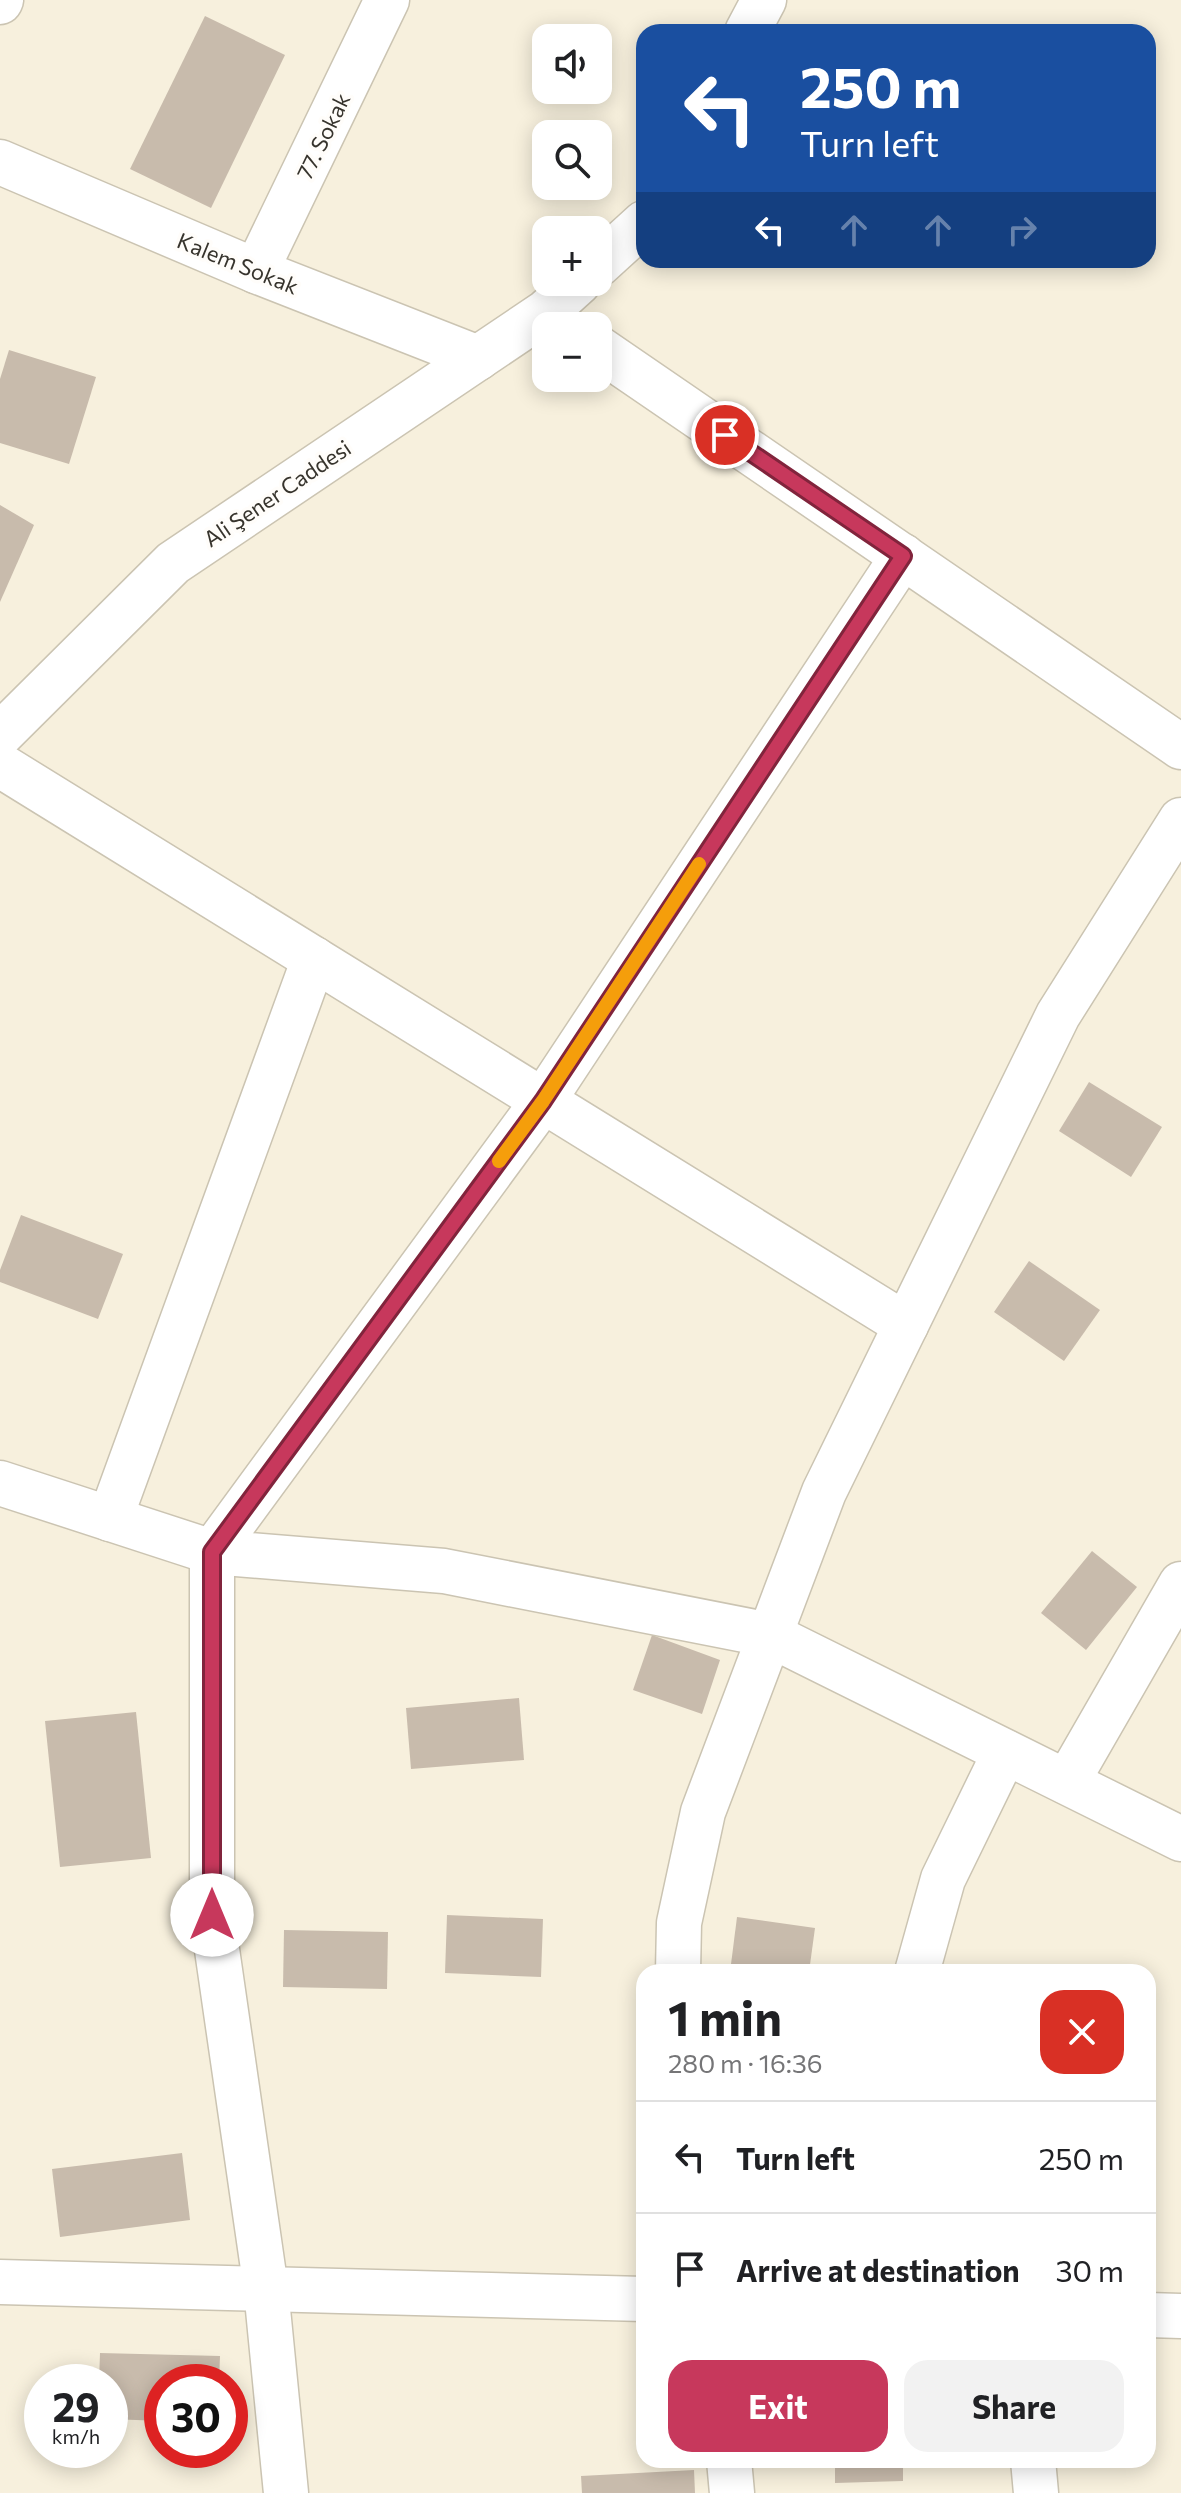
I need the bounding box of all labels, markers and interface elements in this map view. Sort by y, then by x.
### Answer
map controls [532,24,612,392]
button: sound [532,24,612,104]
text: 250 m [800,51,961,120]
icon: left [668,56,772,160]
street label: 77. Sokak [291,88,355,184]
button: search [532,120,612,200]
text: Turn left [800,120,939,164]
icon: left [748,208,792,252]
icon: ahead [832,208,876,252]
icon: ahead [916,208,960,252]
icon: right [1000,208,1044,252]
button: + [532,216,612,296]
street label: Kalem Sokak [173,226,303,300]
button: − [532,312,612,392]
pin [691,401,759,469]
icon: arrive [703,413,747,457]
street label: Ali Şener Caddesi [198,434,356,552]
position arrow [170,1873,254,1957]
text: 1 min [668,1987,782,2046]
button: close [1040,1990,1124,2074]
text: 280 m · 16:36 [668,2047,823,2078]
icon: left [668,2135,712,2179]
text: Turn left [736,2139,855,2176]
text: 250 m [1039,2139,1124,2176]
icon: arrive [668,2247,712,2291]
text: Arrive at destination [736,2251,1020,2288]
text: 30 m [1055,2251,1124,2288]
button: Exit [668,2360,888,2452]
button: Share [904,2360,1124,2452]
speed limit sign: 30 [144,2364,248,2468]
text: 29 [52,2381,100,2430]
text: km/h [52,2424,100,2448]

